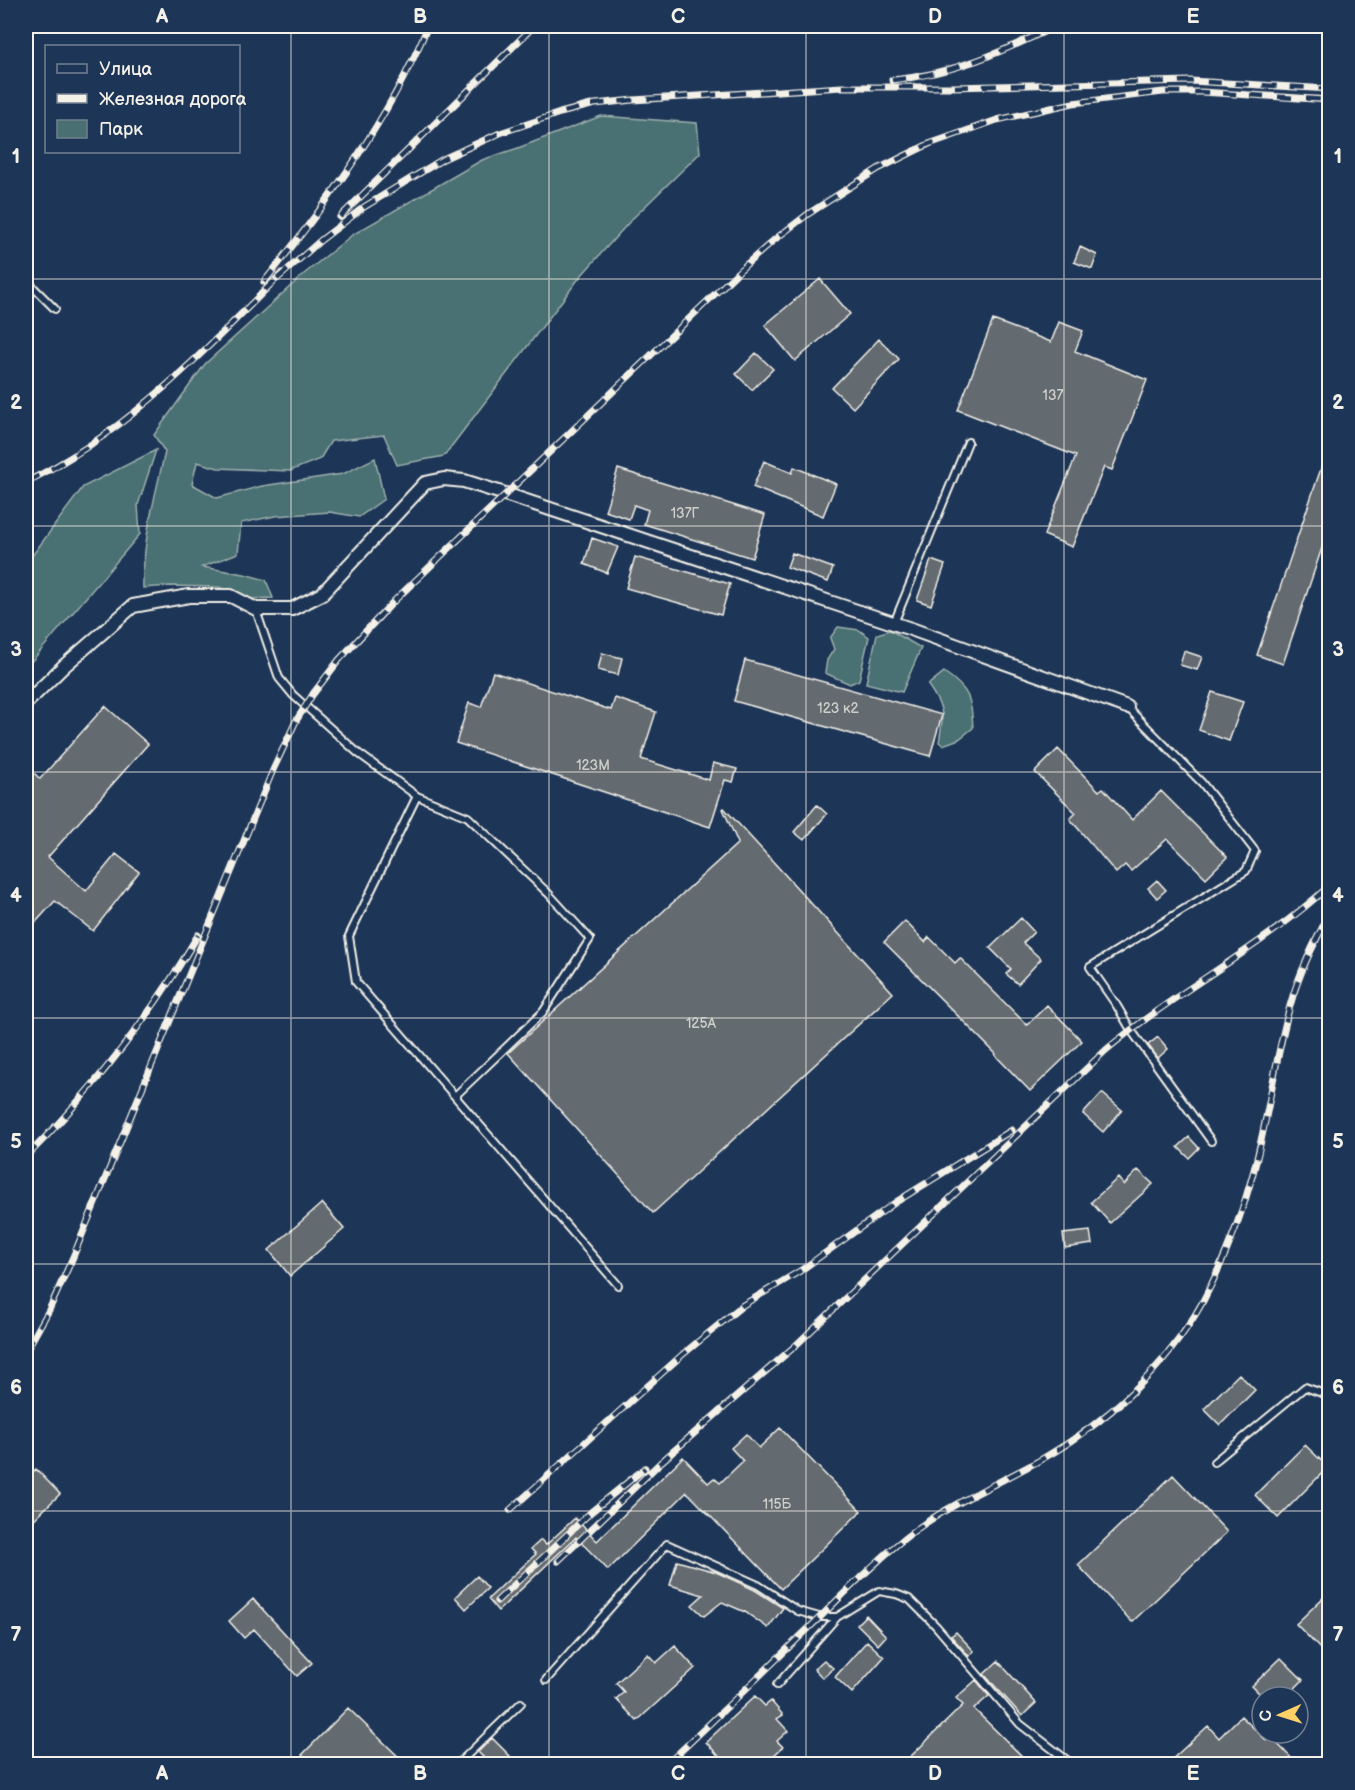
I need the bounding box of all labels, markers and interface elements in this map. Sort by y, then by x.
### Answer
text: A [155,5,169,29]
text: B [413,5,427,29]
text: C [671,5,685,29]
text: D [928,5,942,29]
text: E [1187,5,1200,29]
legend [45,45,240,153]
text: Улица [99,59,153,80]
text: Железная дорога [99,89,247,110]
text: Парк [99,119,143,140]
text: 1 [12,145,20,169]
text: 1 [1334,145,1342,169]
house number: 137 [1043,387,1064,404]
text: 2 [10,391,22,415]
text: 2 [1332,391,1344,415]
house number: 137Г [671,505,700,522]
text: 3 [10,638,22,662]
text: 3 [1332,638,1344,662]
house number: 123 к2 [817,700,859,717]
house number: 123М [576,757,610,774]
text: 4 [10,884,22,908]
text: 4 [1332,884,1344,908]
house number: 125А [686,1015,717,1032]
text: 5 [10,1130,22,1154]
text: 5 [1332,1130,1344,1154]
text: 6 [10,1376,22,1400]
text: 6 [1332,1376,1344,1400]
house number: 115Б [763,1496,792,1513]
text: 7 [10,1623,22,1647]
text: 7 [1332,1623,1344,1647]
north arrow [1250,1685,1310,1745]
text: С [1257,1710,1276,1722]
text: A [155,1762,169,1786]
text: B [413,1762,427,1786]
text: C [671,1762,685,1786]
text: D [928,1762,942,1786]
text: E [1187,1762,1200,1786]

